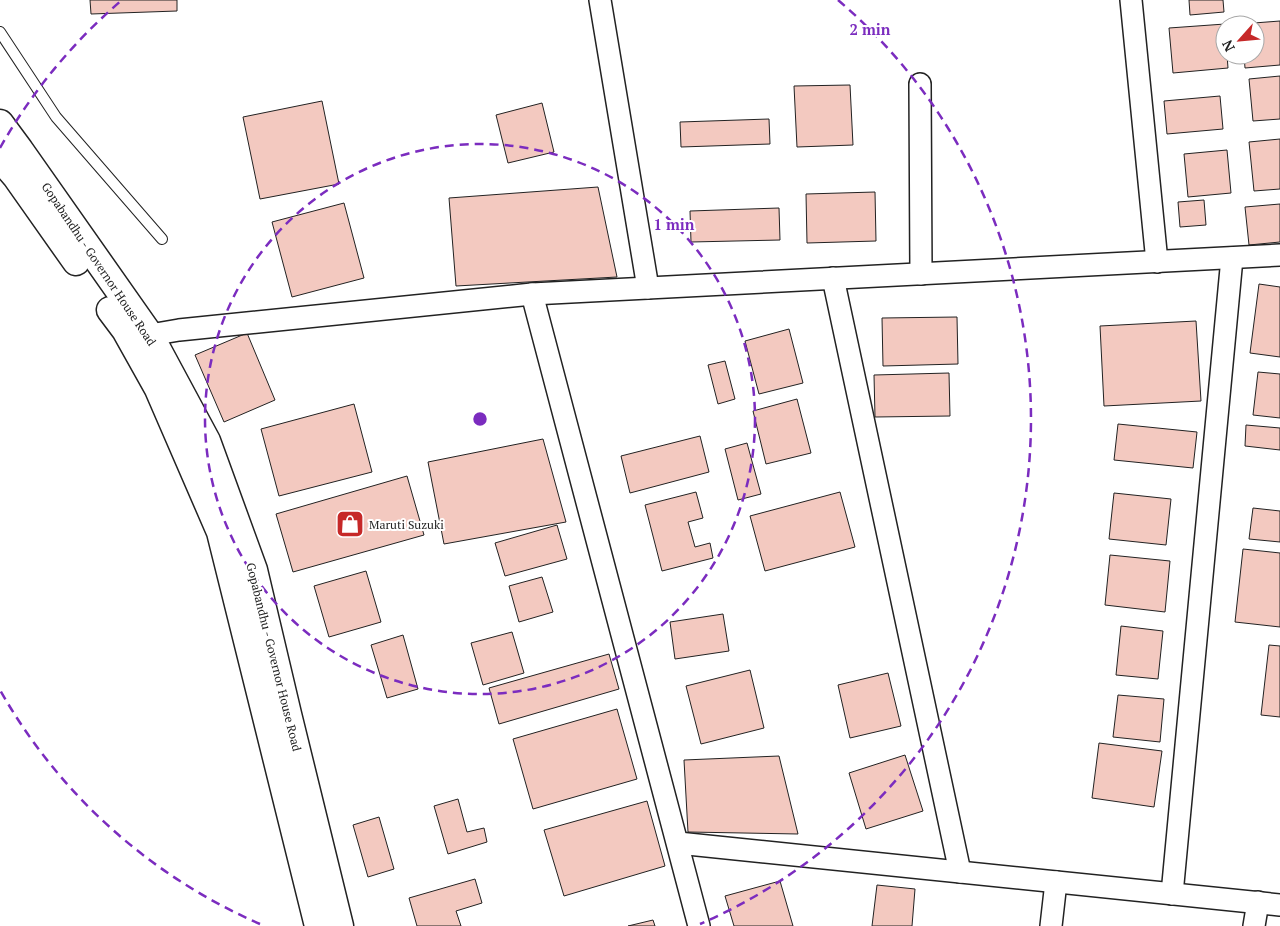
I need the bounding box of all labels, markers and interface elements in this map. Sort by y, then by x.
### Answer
north arrow [1215,15,1265,65]
text: 2 min [849,19,891,39]
text: N [1217,37,1239,55]
street label: Gopabandhu - Governor House Road [39,180,160,349]
text: 1 min [653,214,695,234]
centre of rings [471,410,489,428]
shop icon: Maruti Suzuki [335,509,365,539]
place label: Maruti Suzuki [369,517,444,532]
street label: Gopabandhu - Governor House Road [243,561,305,753]

